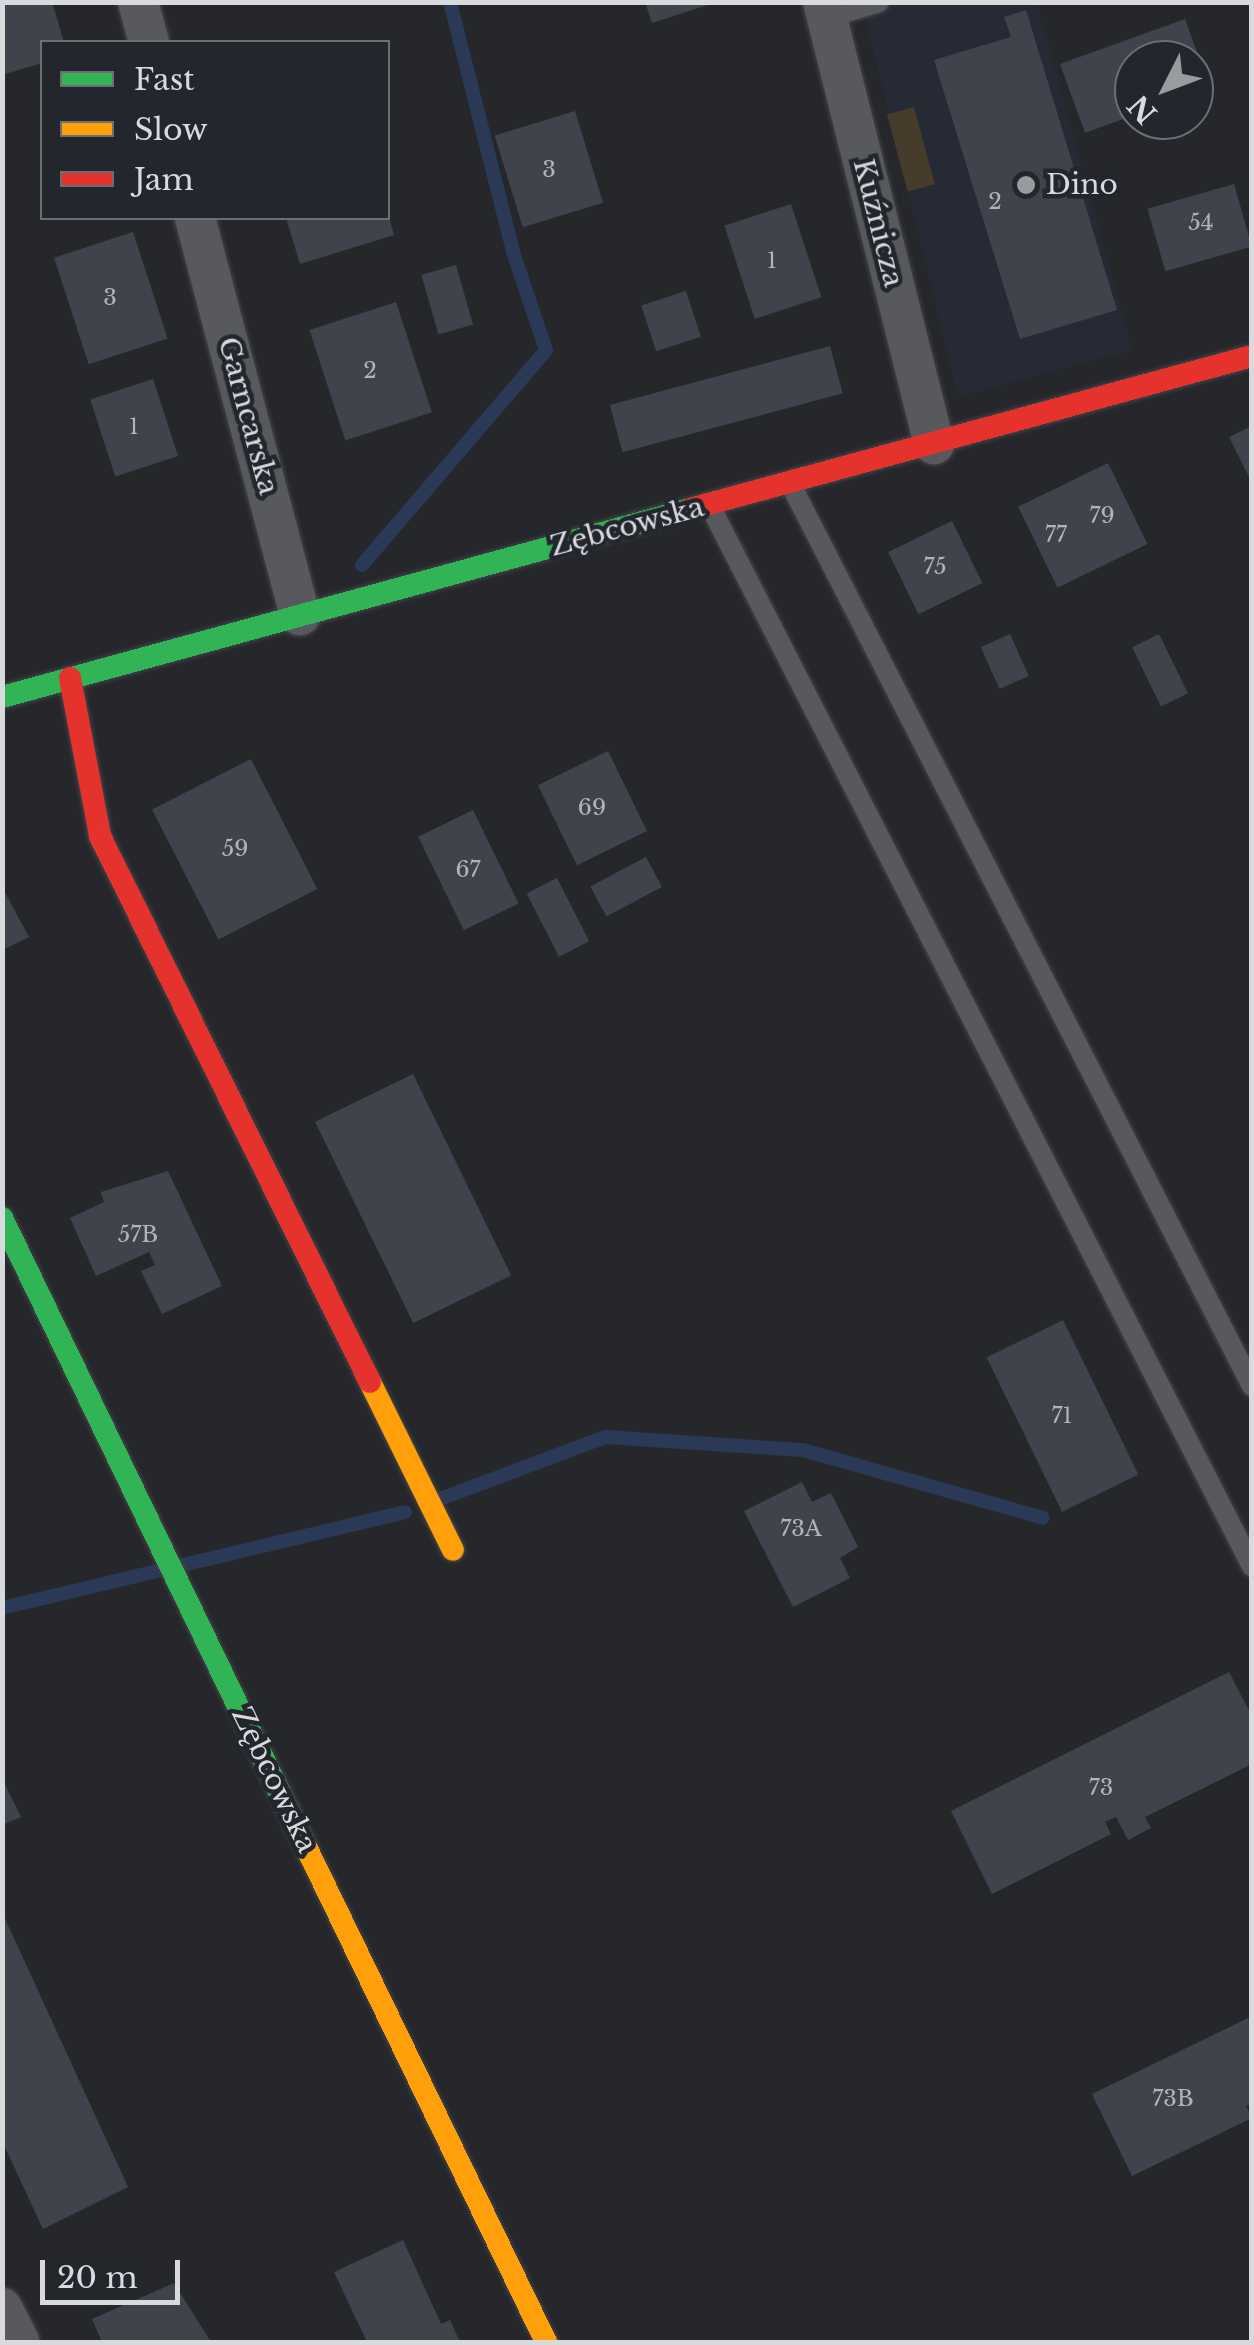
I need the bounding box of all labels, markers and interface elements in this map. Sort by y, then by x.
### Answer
legend [40,40,390,220]
north arrow [1114,40,1214,140]
text: Fast [134,61,195,98]
text: N [1121,88,1165,131]
text: Slow [134,111,208,148]
street label: Kuźnicza [846,155,910,291]
house number: 3 [542,157,556,183]
text: Jam [134,161,194,198]
place label: Dino [1046,168,1118,202]
marker: Dino [1015,174,1037,196]
house number: 2 [988,189,1002,215]
house number: 54 [1188,210,1214,236]
house number: 1 [767,248,777,274]
house number: 3 [103,285,117,311]
street label: Garncarska [211,333,285,499]
house number: 2 [363,358,377,384]
house number: 1 [129,414,139,440]
street label: Zębcowska [546,490,708,564]
house number: 79 [1089,503,1115,529]
house number: 77 [1045,522,1067,548]
house number: 75 [923,554,947,580]
house number: 69 [578,795,606,821]
house number: 59 [222,836,248,862]
house number: 67 [455,857,481,883]
house number: 57B [118,1222,158,1248]
house number: 71 [1052,1403,1072,1429]
house number: 73A [780,1516,822,1542]
street label: Zębcowska [224,1702,324,1858]
house number: 73 [1089,1775,1113,1801]
house number: 73B [1152,2086,1194,2112]
scale bar [45,2240,185,2302]
text: 20 m [57,2259,138,2296]

